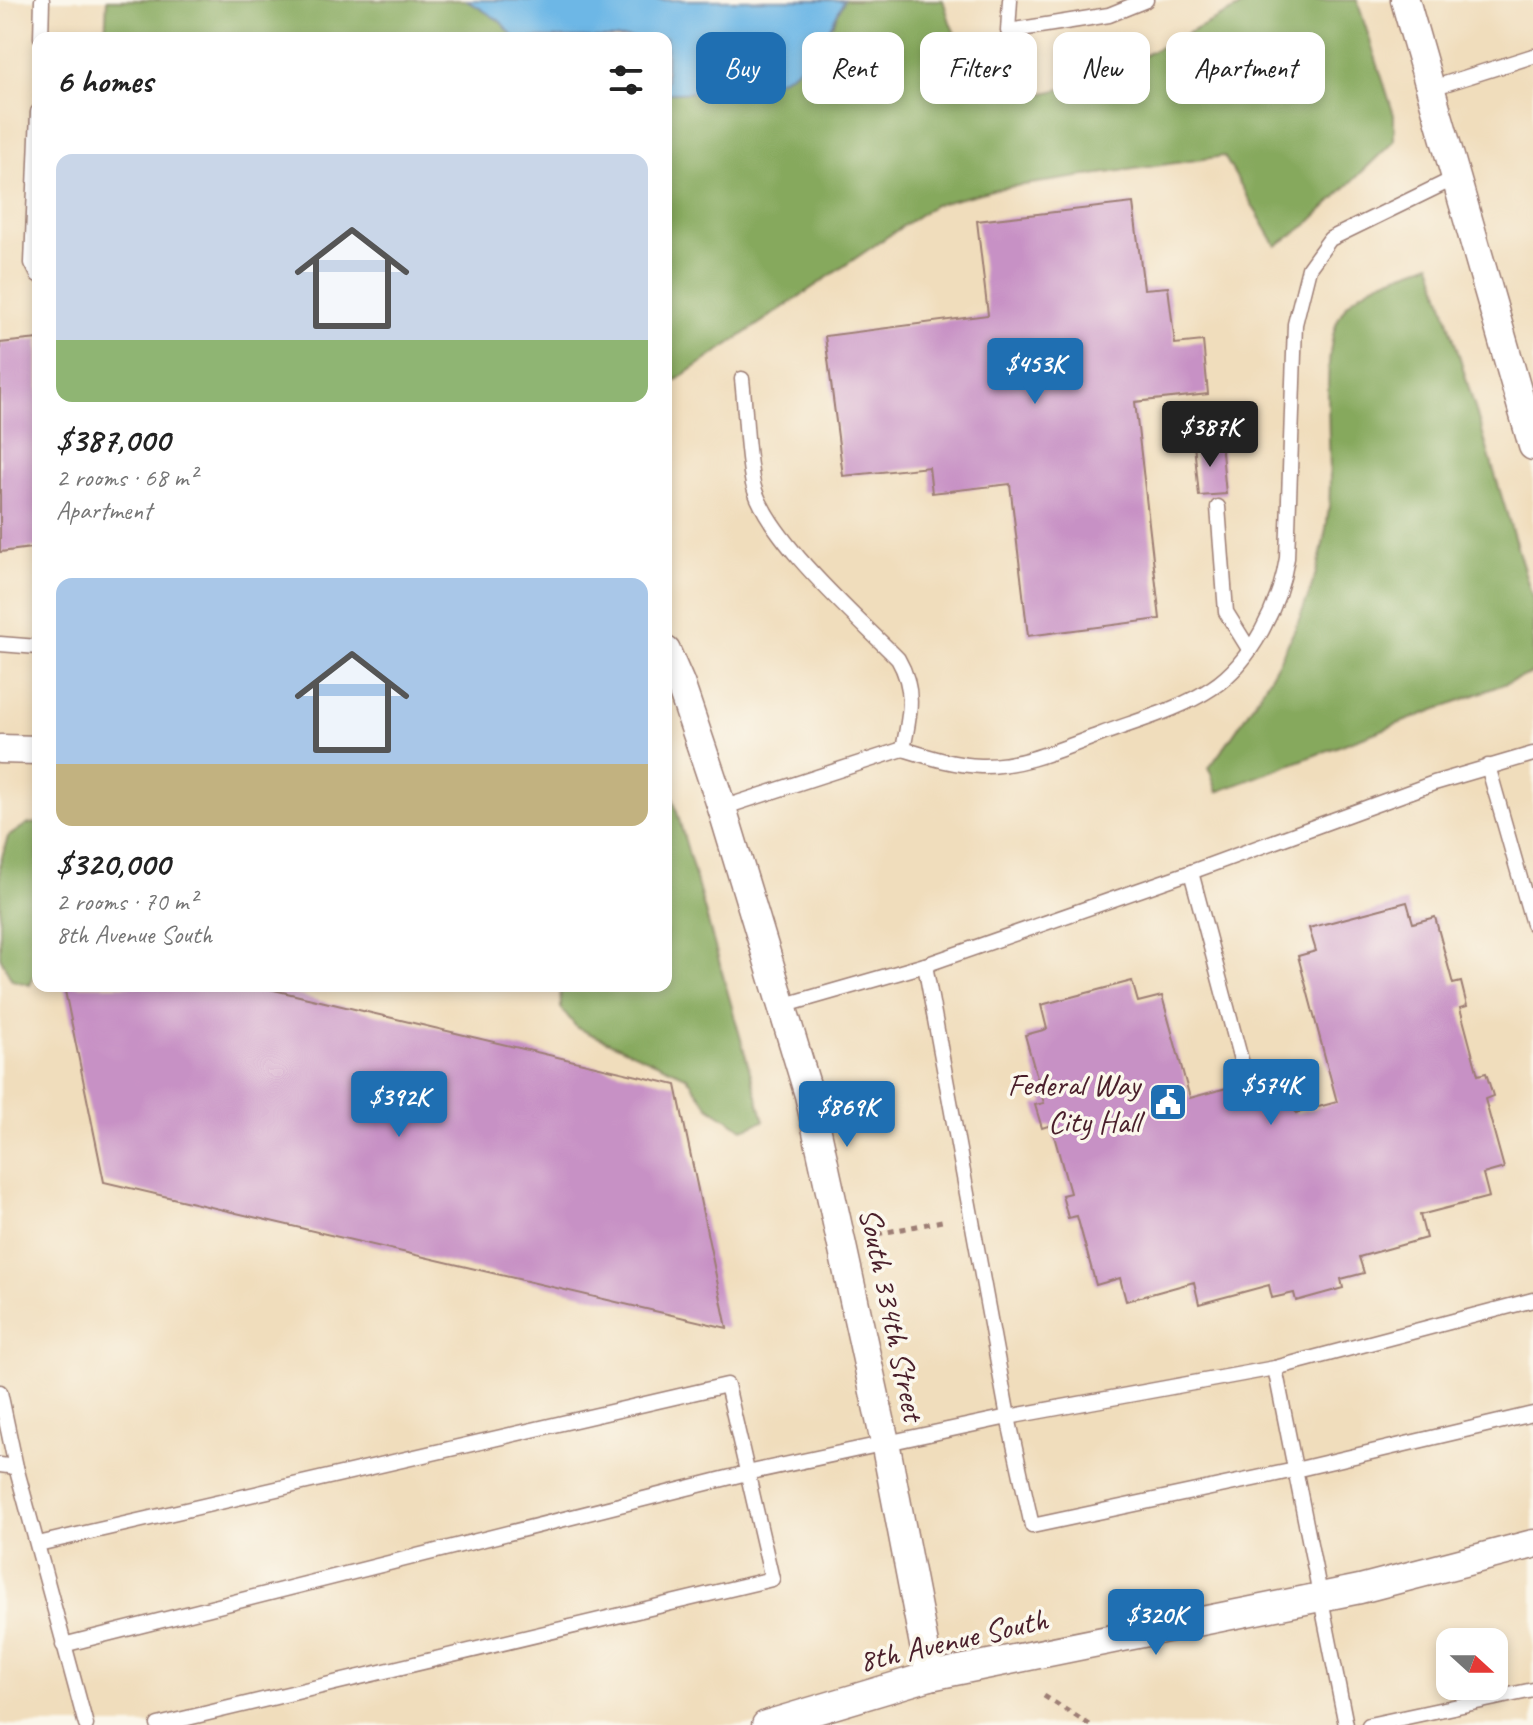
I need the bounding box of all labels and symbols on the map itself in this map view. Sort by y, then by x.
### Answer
pin: $453K [979,338,1091,406]
pin: $387K [1154,401,1266,469]
pin: $574K [1215,1059,1327,1127]
place label: Federal Way City Hall [1007,1064,1146,1142]
pin: $392K [343,1071,455,1139]
pin: $869K [791,1081,903,1149]
public building icon: Federal Way City Hall [1147,1081,1189,1123]
street label: South 334th Street [849,1204,935,1427]
pin: $320K [1100,1589,1212,1657]
street label: 8th Avenue South [855,1598,1053,1682]
north arrow [1436,1628,1508,1700]

